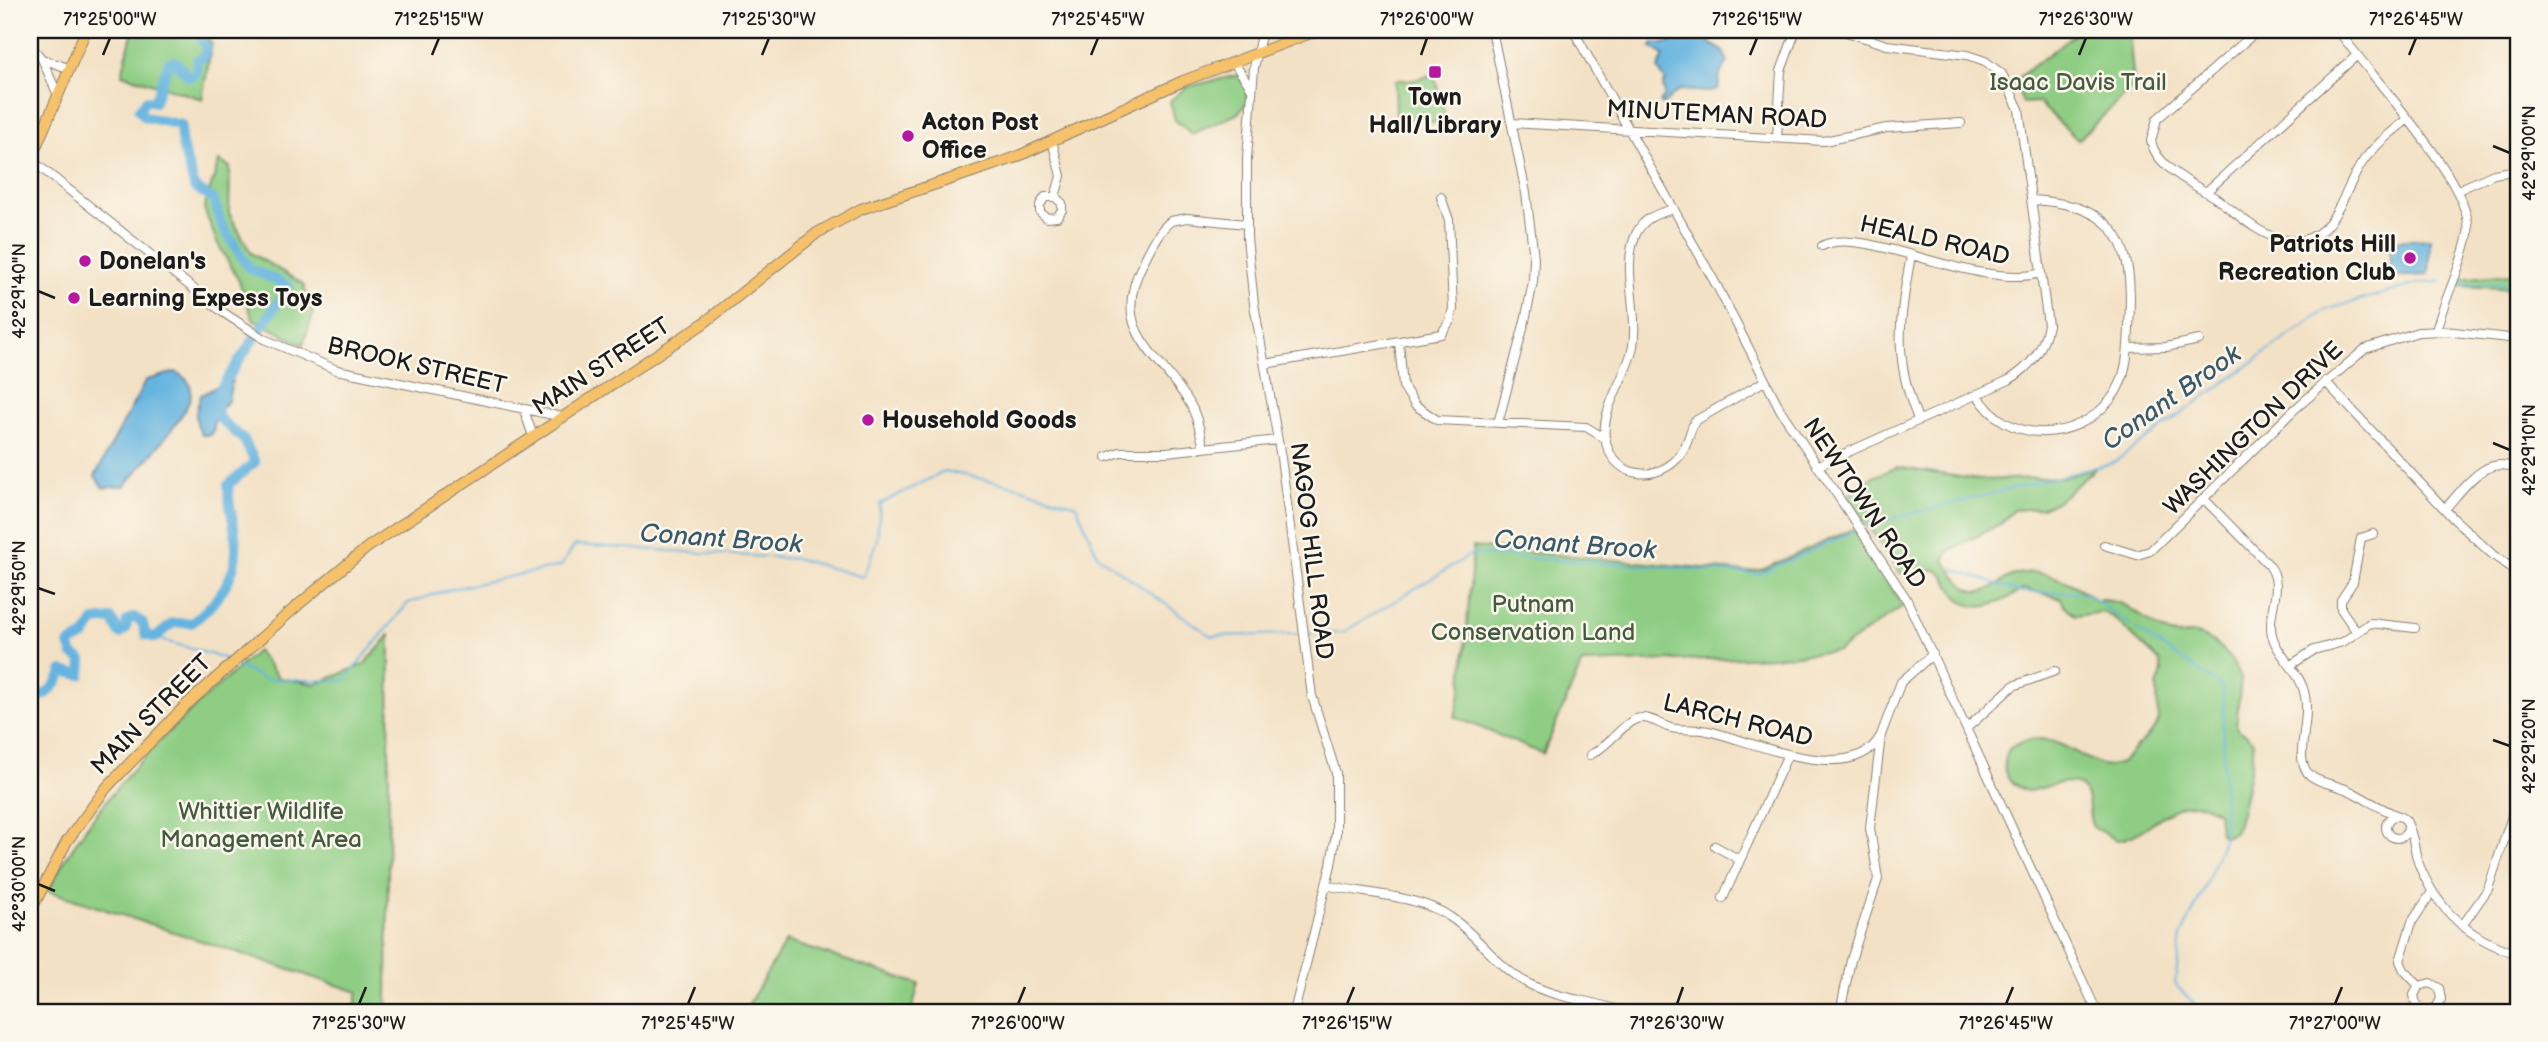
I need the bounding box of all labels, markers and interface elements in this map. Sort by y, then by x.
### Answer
text: 71°25'00"W [63,9,157,30]
text: 71°25'15"W [394,9,484,30]
text: 71°25'30"W [722,9,817,30]
text: 71°25'45"W [1051,9,1145,30]
text: 71°26'00"W [1380,9,1475,30]
text: 71°26'15"W [1712,9,1803,30]
text: 71°26'30"W [2039,9,2134,30]
text: 71°26'45"W [2369,9,2464,30]
marker: Town Hall/Library [1427,64,1443,80]
park label: Isaac Davis Trail [1989,68,2167,97]
place label: Town Hall/Library [1369,83,1501,140]
street label: MINUTEMAN ROAD [1606,94,1828,135]
text: 42°29'00"N [2519,105,2540,201]
place label: Acton Post Office [921,108,1038,165]
marker: Acton Post Office [900,128,916,144]
street label: HEALD ROAD [1857,209,2012,272]
place label: Patriots Hill Recreation Club [2218,230,2396,287]
text: 42°29'40"N [9,243,30,339]
place label: Donelan's [99,247,206,276]
marker: Patriots Hill Recreation Club [2402,250,2418,266]
marker: Donelan's [77,253,93,269]
place label: Learning Expess Toys [88,284,323,313]
marker: Learning Expess Toys [66,290,82,306]
street label: MAIN STREET [527,311,676,422]
street label: BROOK STREET [324,331,510,400]
street label: WASHINGTON DRIVE [2158,335,2349,521]
water label: Conant Brook [2096,338,2248,458]
text: 42°29'10"N [2519,404,2540,496]
place label: Household Goods [882,406,1077,435]
marker: Household Goods [860,412,876,428]
street label: NEWTOWN ROAD [1797,413,1932,594]
street label: NAGOG HILL ROAD [1284,441,1339,661]
water label: Conant Brook [639,518,804,561]
water label: Conant Brook [1493,524,1658,567]
text: 42°29'50"N [9,540,30,636]
park label: Putnam Conservation Land [1431,590,1635,647]
street label: MAIN STREET [85,648,218,781]
street label: LARCH ROAD [1660,688,1816,753]
text: 42°29'20"N [2519,698,2540,794]
park label: Whittier Wildlife Management Area [160,797,362,854]
text: 42°30'00"N [9,836,30,932]
text: 71°25'30"W [312,1013,407,1034]
text: 71°25'45"W [641,1013,735,1034]
text: 71°26'00"W [971,1013,1066,1034]
text: 71°26'15"W [1302,1013,1393,1034]
text: 71°26'30"W [1630,1013,1725,1034]
text: 71°26'45"W [1959,1013,2054,1034]
text: 71°27'00"W [2289,1013,2382,1034]

